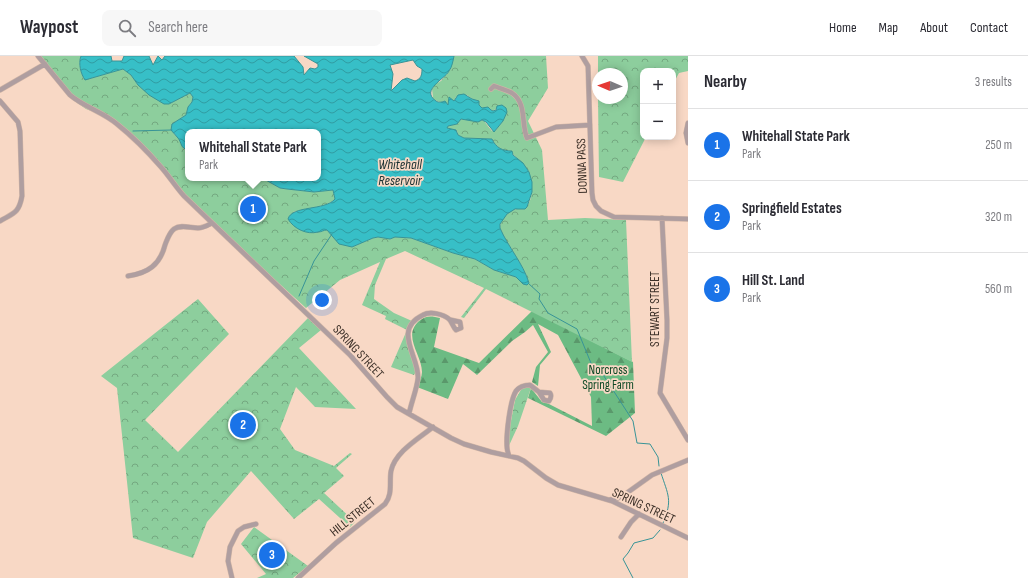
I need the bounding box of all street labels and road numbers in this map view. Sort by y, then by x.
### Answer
street label: DONNA PASS [573,138,591,194]
street label: STEWART STREET [647,271,663,347]
street label: SPRING STREET [329,321,387,382]
street label: SPRING STREET [610,484,678,527]
street label: HILL STREET [327,494,379,540]

